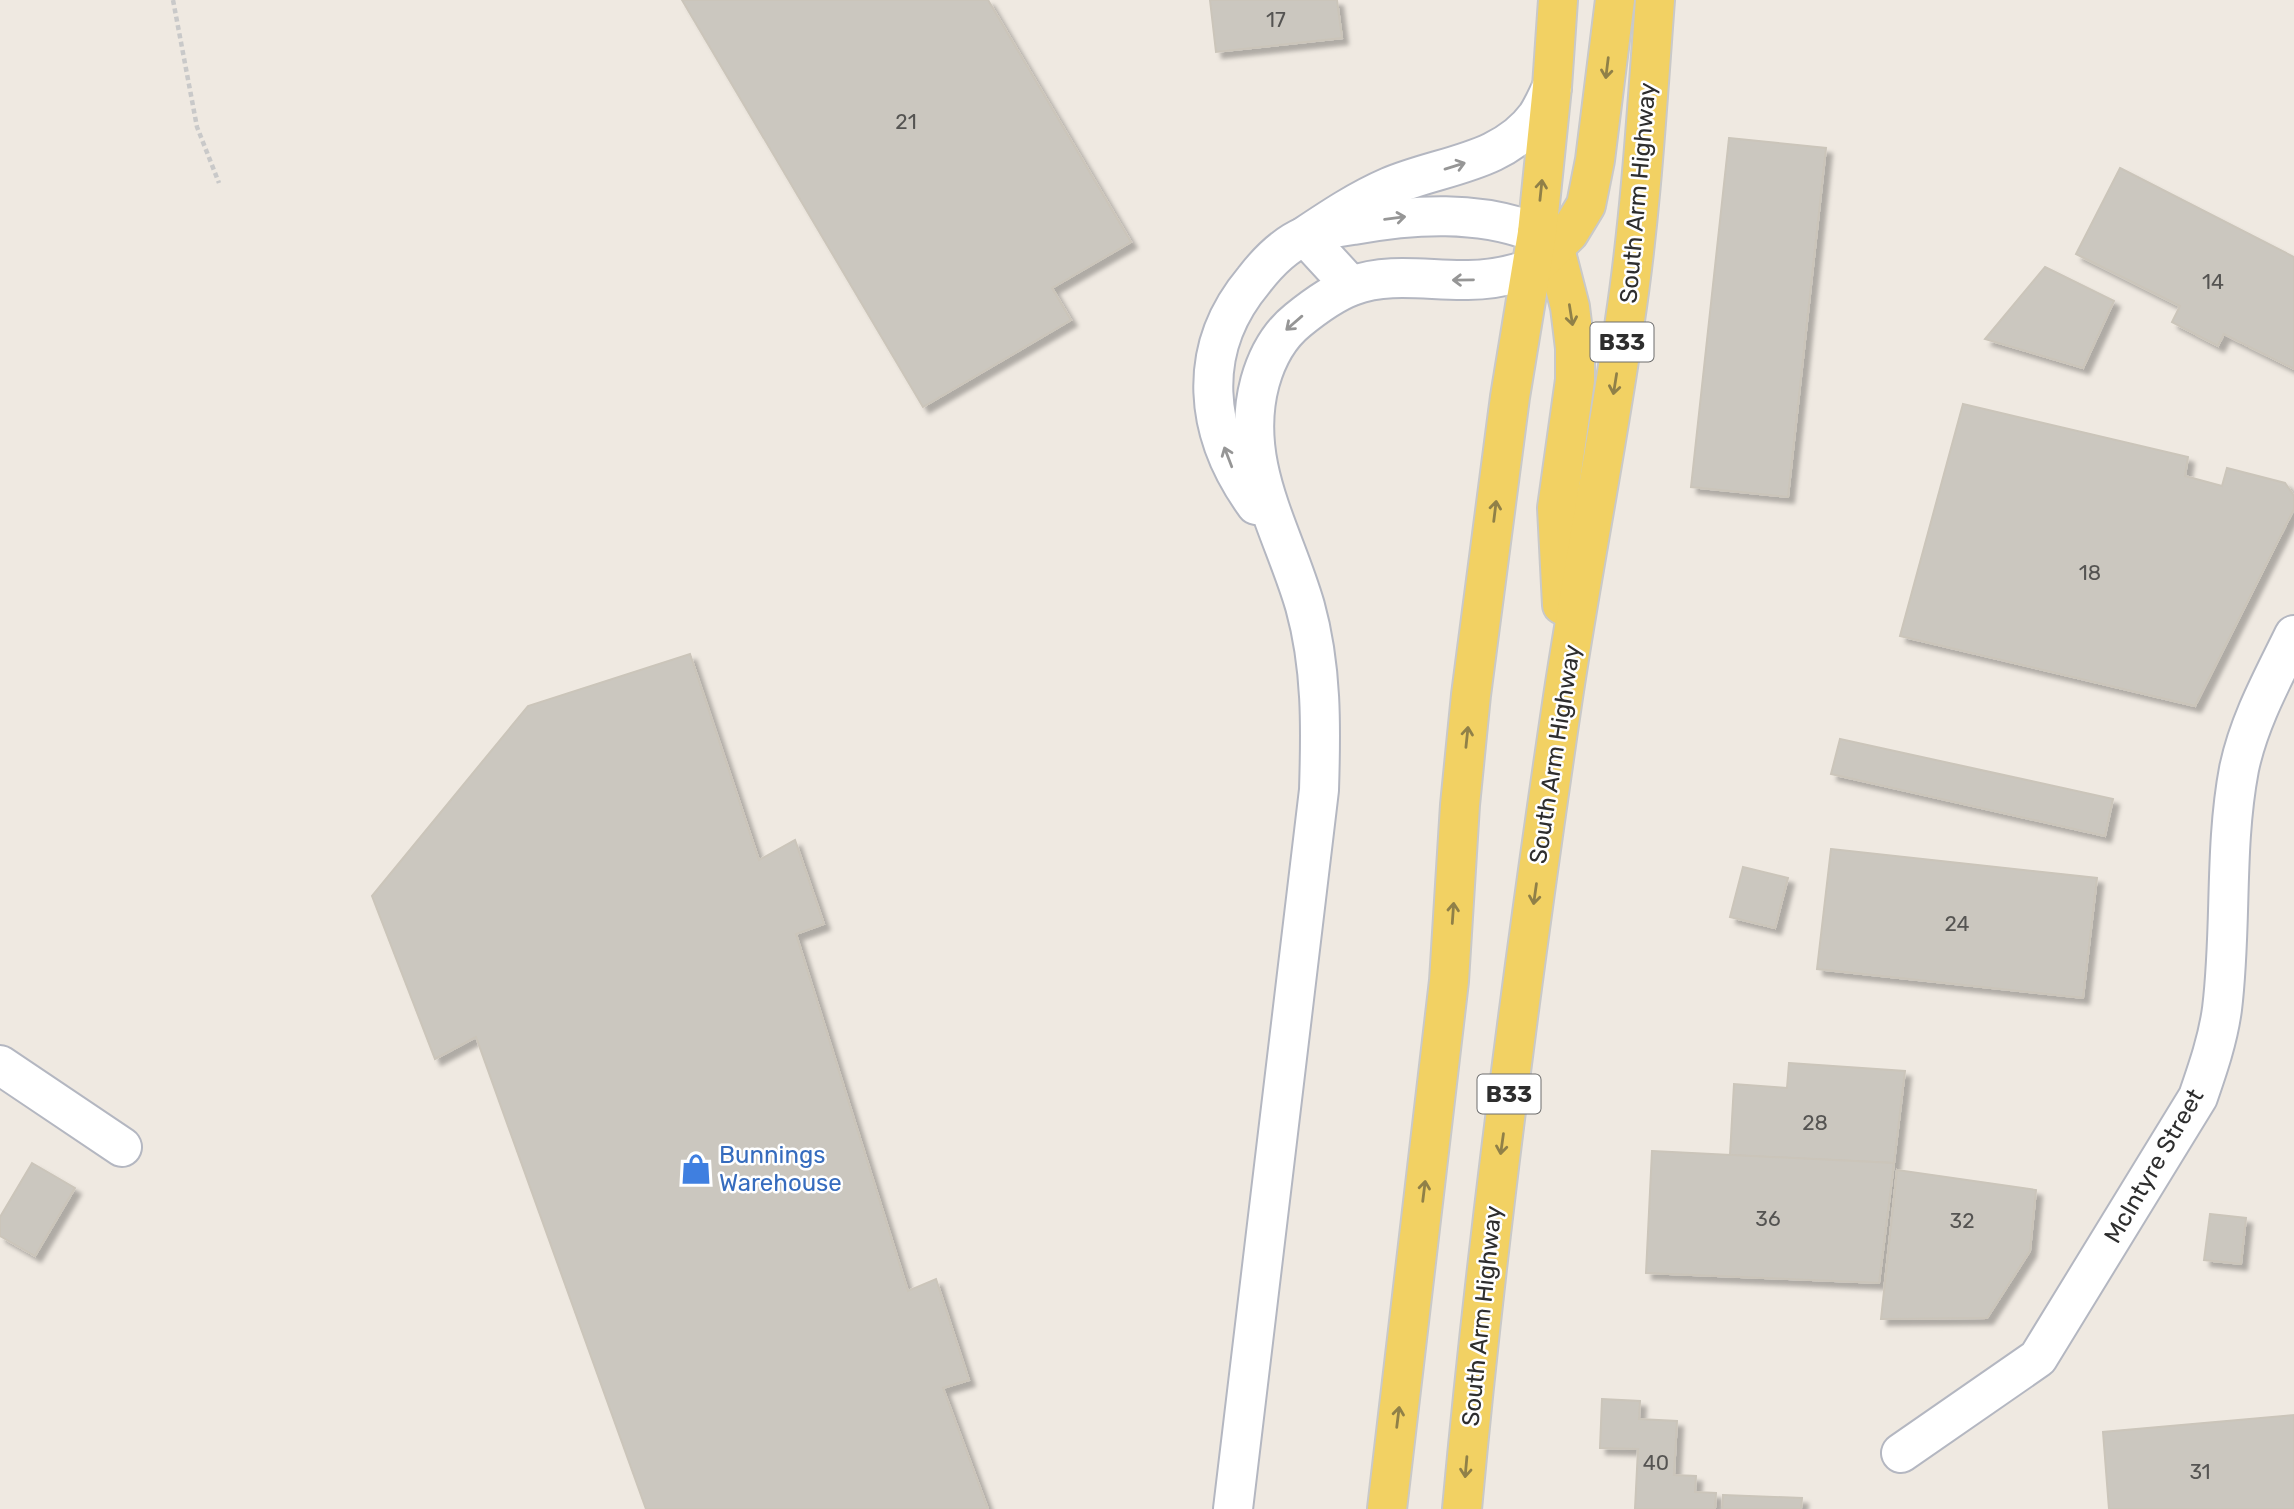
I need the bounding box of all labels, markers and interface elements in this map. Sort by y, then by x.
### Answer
house number: 17 [1266,7,1286,32]
one-way arrow [1600,56,1613,79]
street label: South Arm Highway [1614,81,1662,305]
house number: 21 [895,109,917,134]
one-way arrow [1444,158,1466,171]
one-way arrow [1535,179,1548,202]
one-way arrow [1383,212,1406,225]
house number: 14 [2202,269,2224,294]
one-way arrow [1452,273,1475,287]
one-way arrow [1565,303,1578,326]
one-way arrow [1286,315,1304,331]
road number: B33 [1590,322,1654,362]
one-way arrow [1608,373,1621,395]
one-way arrow [1221,447,1234,469]
one-way arrow [1489,500,1502,523]
house number: 18 [2079,560,2101,585]
street label: South Arm Highway [1524,642,1586,866]
one-way arrow [1461,726,1474,749]
one-way arrow [1528,882,1541,905]
one-way arrow [1447,902,1460,925]
house number: 24 [1944,911,1970,936]
road number: B33 [1478,1074,1540,1114]
street label: McIntyre Street [2099,1084,2209,1248]
house number: 28 [1802,1110,1828,1135]
one-way arrow [1496,1132,1509,1155]
place label: Bunnings Warehouse [719,1141,842,1197]
shop icon: Bunnings Warehouse [679,1152,713,1186]
one-way arrow [1418,1180,1431,1203]
street label: South Arm Highway [1456,1204,1508,1428]
house number: 36 [1755,1206,1781,1231]
house number: 32 [1950,1208,1974,1233]
one-way arrow [1392,1406,1405,1429]
house number: 40 [1643,1450,1669,1475]
one-way arrow [1459,1455,1472,1478]
house number: 31 [2189,1459,2211,1484]

